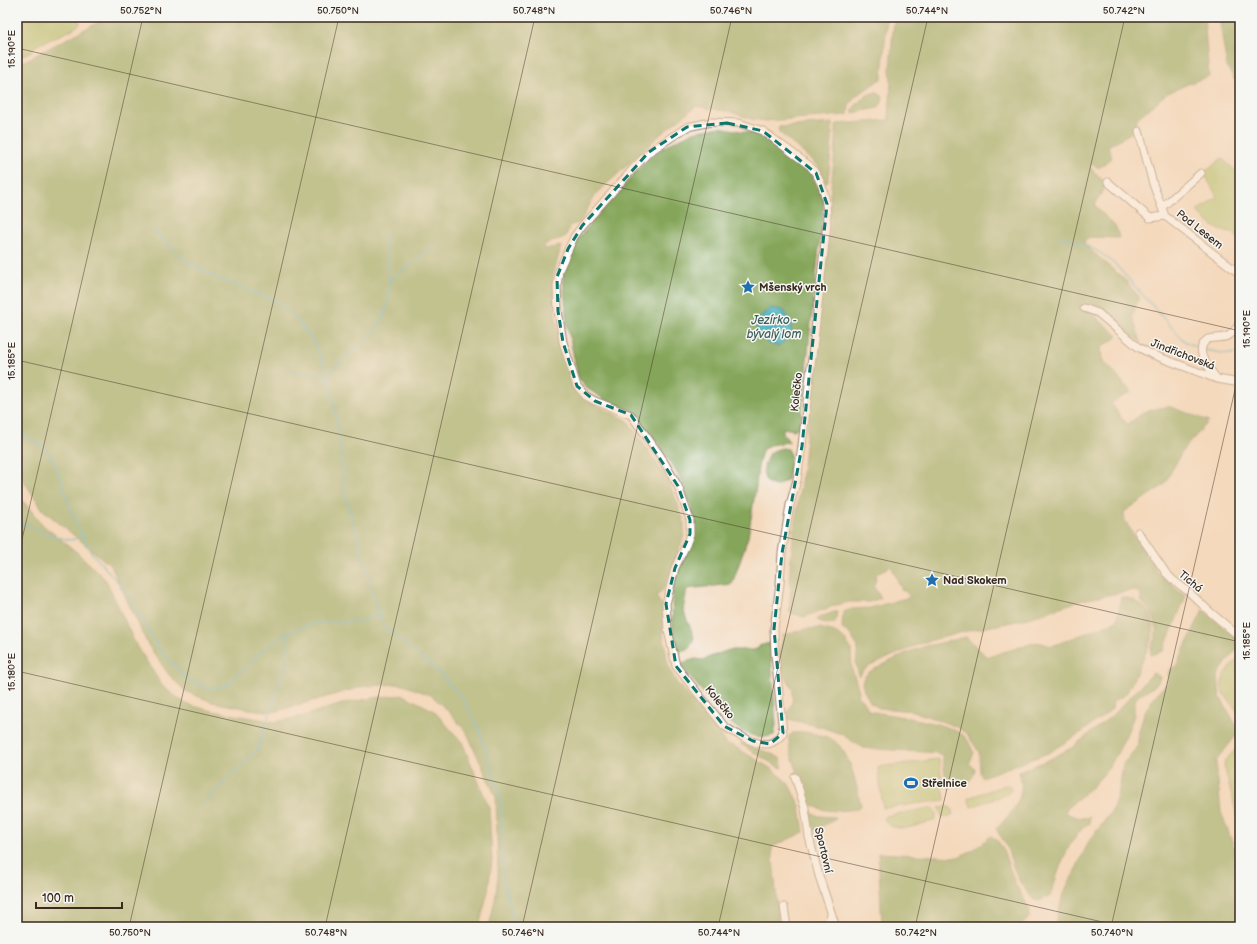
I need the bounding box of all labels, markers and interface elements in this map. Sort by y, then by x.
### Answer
text: 50.752°N [120,5,162,17]
text: 50.750°N [317,5,359,17]
text: 50.748°N [513,5,555,17]
text: 50.746°N [710,5,752,17]
text: 50.744°N [906,5,948,17]
text: 50.742°N [1103,5,1145,17]
text: 15.190°E [6,29,18,68]
street label: Pod Lesem [1174,207,1226,252]
place icon: Mšenský vrch [740,279,756,295]
place label: Mšenský vrch [759,281,827,294]
text: 15.190°E [1241,309,1253,348]
water label: Jezírko - bývalý lom [747,313,801,342]
street label: Jindřichovská [1149,336,1217,373]
text: 15.185°E [6,342,18,380]
street label: Kolečko [788,372,805,412]
street label: Tichá [1176,568,1205,595]
place icon: Nad Skokem [924,572,940,588]
place label: Nad Skokem [943,574,1007,587]
text: 15.185°E [1241,622,1253,660]
text: 15.180°E [6,652,18,691]
street label: Kolečko [702,683,737,722]
sports icon: Střelnice [903,775,919,791]
place label: Střelnice [922,777,967,790]
street label: Sportovní [812,826,835,875]
scale bar [36,884,122,910]
text: 100 m [42,891,74,906]
text: 50.750°N [109,927,151,939]
text: 50.748°N [305,927,347,939]
text: 50.746°N [502,927,544,939]
text: 50.744°N [698,927,740,939]
text: 50.742°N [895,927,937,939]
text: 50.740°N [1091,927,1133,939]

